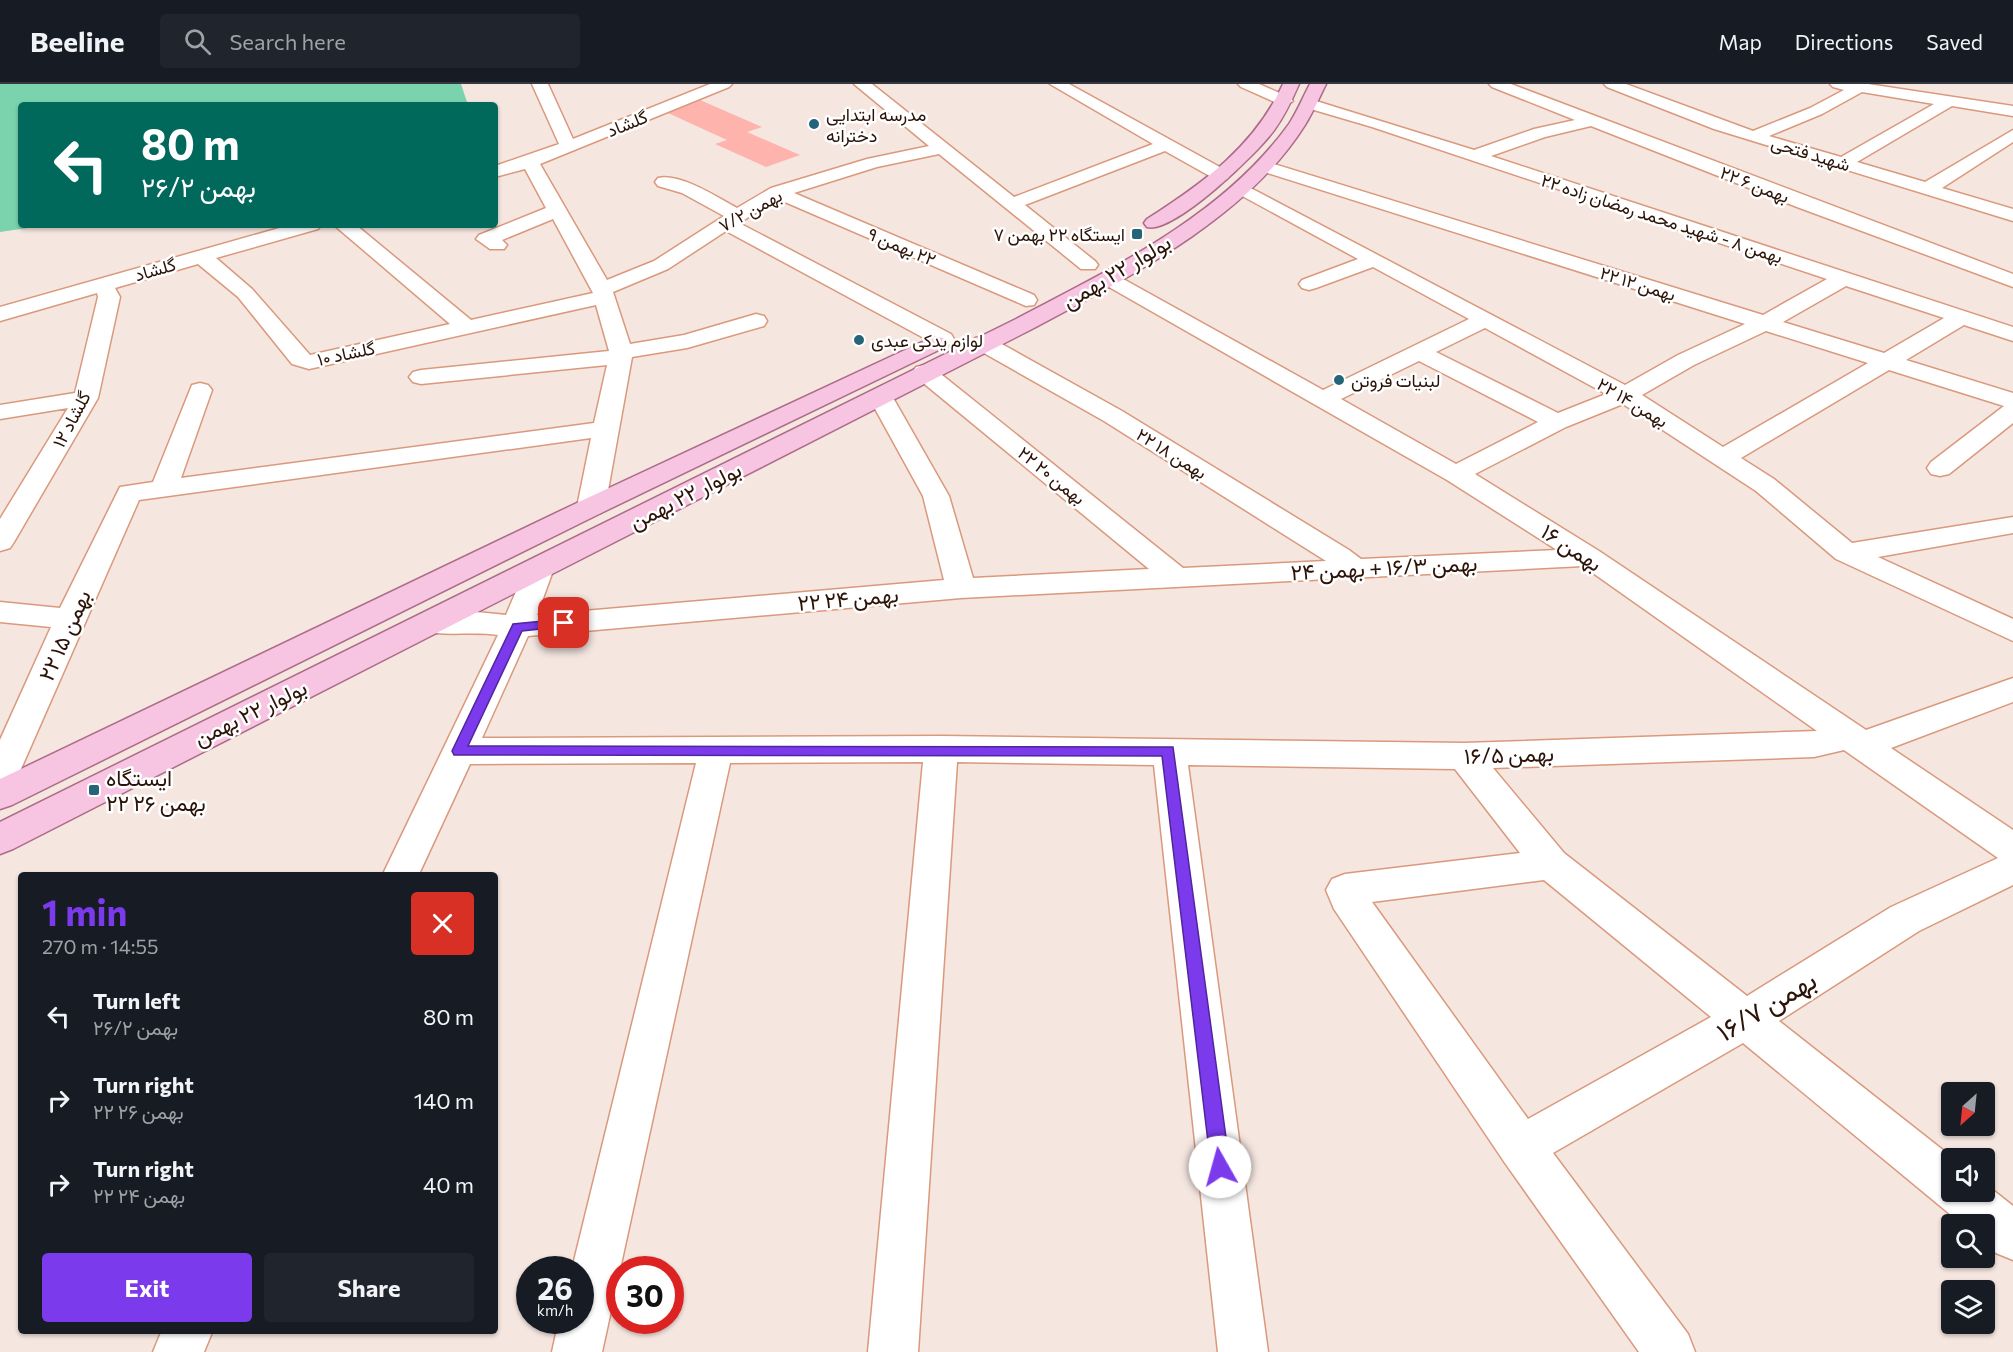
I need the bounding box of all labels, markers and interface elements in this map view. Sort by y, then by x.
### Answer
search box [160,14,580,68]
text: Beeline [30,24,124,58]
icon: search [181,25,214,58]
text: Search here [229,28,346,55]
text: Map [1719,29,1762,54]
text: Directions [1795,29,1893,54]
text: Saved [1926,29,1983,54]
place label: مدرسه ابتدایی دخترانه [826,103,926,147]
street label: گلشاد [603,105,651,141]
text: 80 m [141,117,240,169]
marker: مدرسه ابتدایی دخترانه [807,117,821,131]
icon: left [42,126,120,204]
street label: شهید فتحی [1769,131,1853,176]
street label: ۲۲ بهمن ۶ [1717,161,1793,208]
street label: ۲۲ بهمن ۸ - شهید محمد رمضان زاده [1538,169,1786,268]
text: بهمن ۲۶/۲ [141,170,256,203]
street label: بهمن ۷/۲ [714,184,786,237]
street label: ٢٢ بهمن ۹ [864,222,939,271]
place label: ایستگاه ۲۲ بهمن ۷ [993,223,1125,246]
marker: ایستگاه ۲۲ بهمن ۷ [1130,227,1144,241]
street label: بولوار ۲۲ بهمن [1057,228,1176,315]
street label: گلشاد [132,253,178,285]
street label: ۲۲ بهمن ۱۲ [1597,261,1678,306]
place label: لوازم یدکی عبدی [871,329,983,353]
marker: لوازم یدکی عبدی [852,333,866,347]
street label: گلشاد ۱۰ [315,336,377,370]
place label: لبنیات فروتن [1351,369,1440,392]
street label: ۲۲ بهمن ۱۴ [1593,372,1672,433]
marker: لبنیات فروتن [1332,373,1346,387]
street label: گلشاد ۱۲ [47,387,95,451]
street label: ۲۲ بهمن ۱۸ [1132,423,1211,484]
street label: ۲۲ بهمن ۲۰ [1013,441,1090,510]
street label: بولوار ۲۲ بهمن [624,455,746,536]
street label: بهمن ۱۶ [1536,517,1608,577]
street label: بهمن ۱۶/۳ + بهمن ۲۴ [1290,549,1478,586]
street label: ۲۲ بهمن ۲۴ [796,580,900,617]
street label: ۲۲ بهمن ۱۵ [32,585,97,685]
pin [538,597,589,648]
icon: arrive [547,606,580,639]
street label: بولوار ۲۲ بهمن [189,673,311,752]
street label: بهمن ۱۶/۵ [1464,739,1554,770]
place label: ایستگاه ۲۲ بهمن ۲۶ [106,764,206,817]
marker: ایستگاه ۲۲ بهمن ۲۶ [87,783,101,797]
text: 1 min [42,889,127,933]
button: close [411,892,474,955]
text: 270 m · 14:55 [42,934,159,958]
street label: بهمن ۱۶/۷ [1710,962,1823,1049]
text: Turn left [93,987,180,1014]
icon: left [42,1000,75,1033]
text: 80 m [423,1003,474,1030]
text: بهمن ۲۶/۲ [93,1015,178,1039]
text: Turn right [93,1071,194,1098]
north arrow [1941,1082,1995,1136]
map controls [1941,1082,1995,1334]
icon: right [42,1084,75,1117]
text: 140 m [414,1087,474,1114]
text: ۲۲ بهمن ۲۶ [93,1099,184,1123]
position arrow [1188,1135,1252,1199]
button: sound [1941,1148,1995,1202]
text: Turn right [93,1155,194,1182]
icon: right [42,1168,75,1201]
text: 40 m [423,1171,474,1198]
text: ۲۲ بهمن ۲۴ [93,1183,185,1207]
button: search [1941,1214,1995,1268]
button: Exit [42,1253,252,1322]
button: Share [264,1253,474,1322]
speed limit sign: 30 [606,1256,684,1334]
text: 26 [537,1269,573,1306]
button: layers [1941,1280,1995,1334]
text: km/h [537,1301,573,1319]

